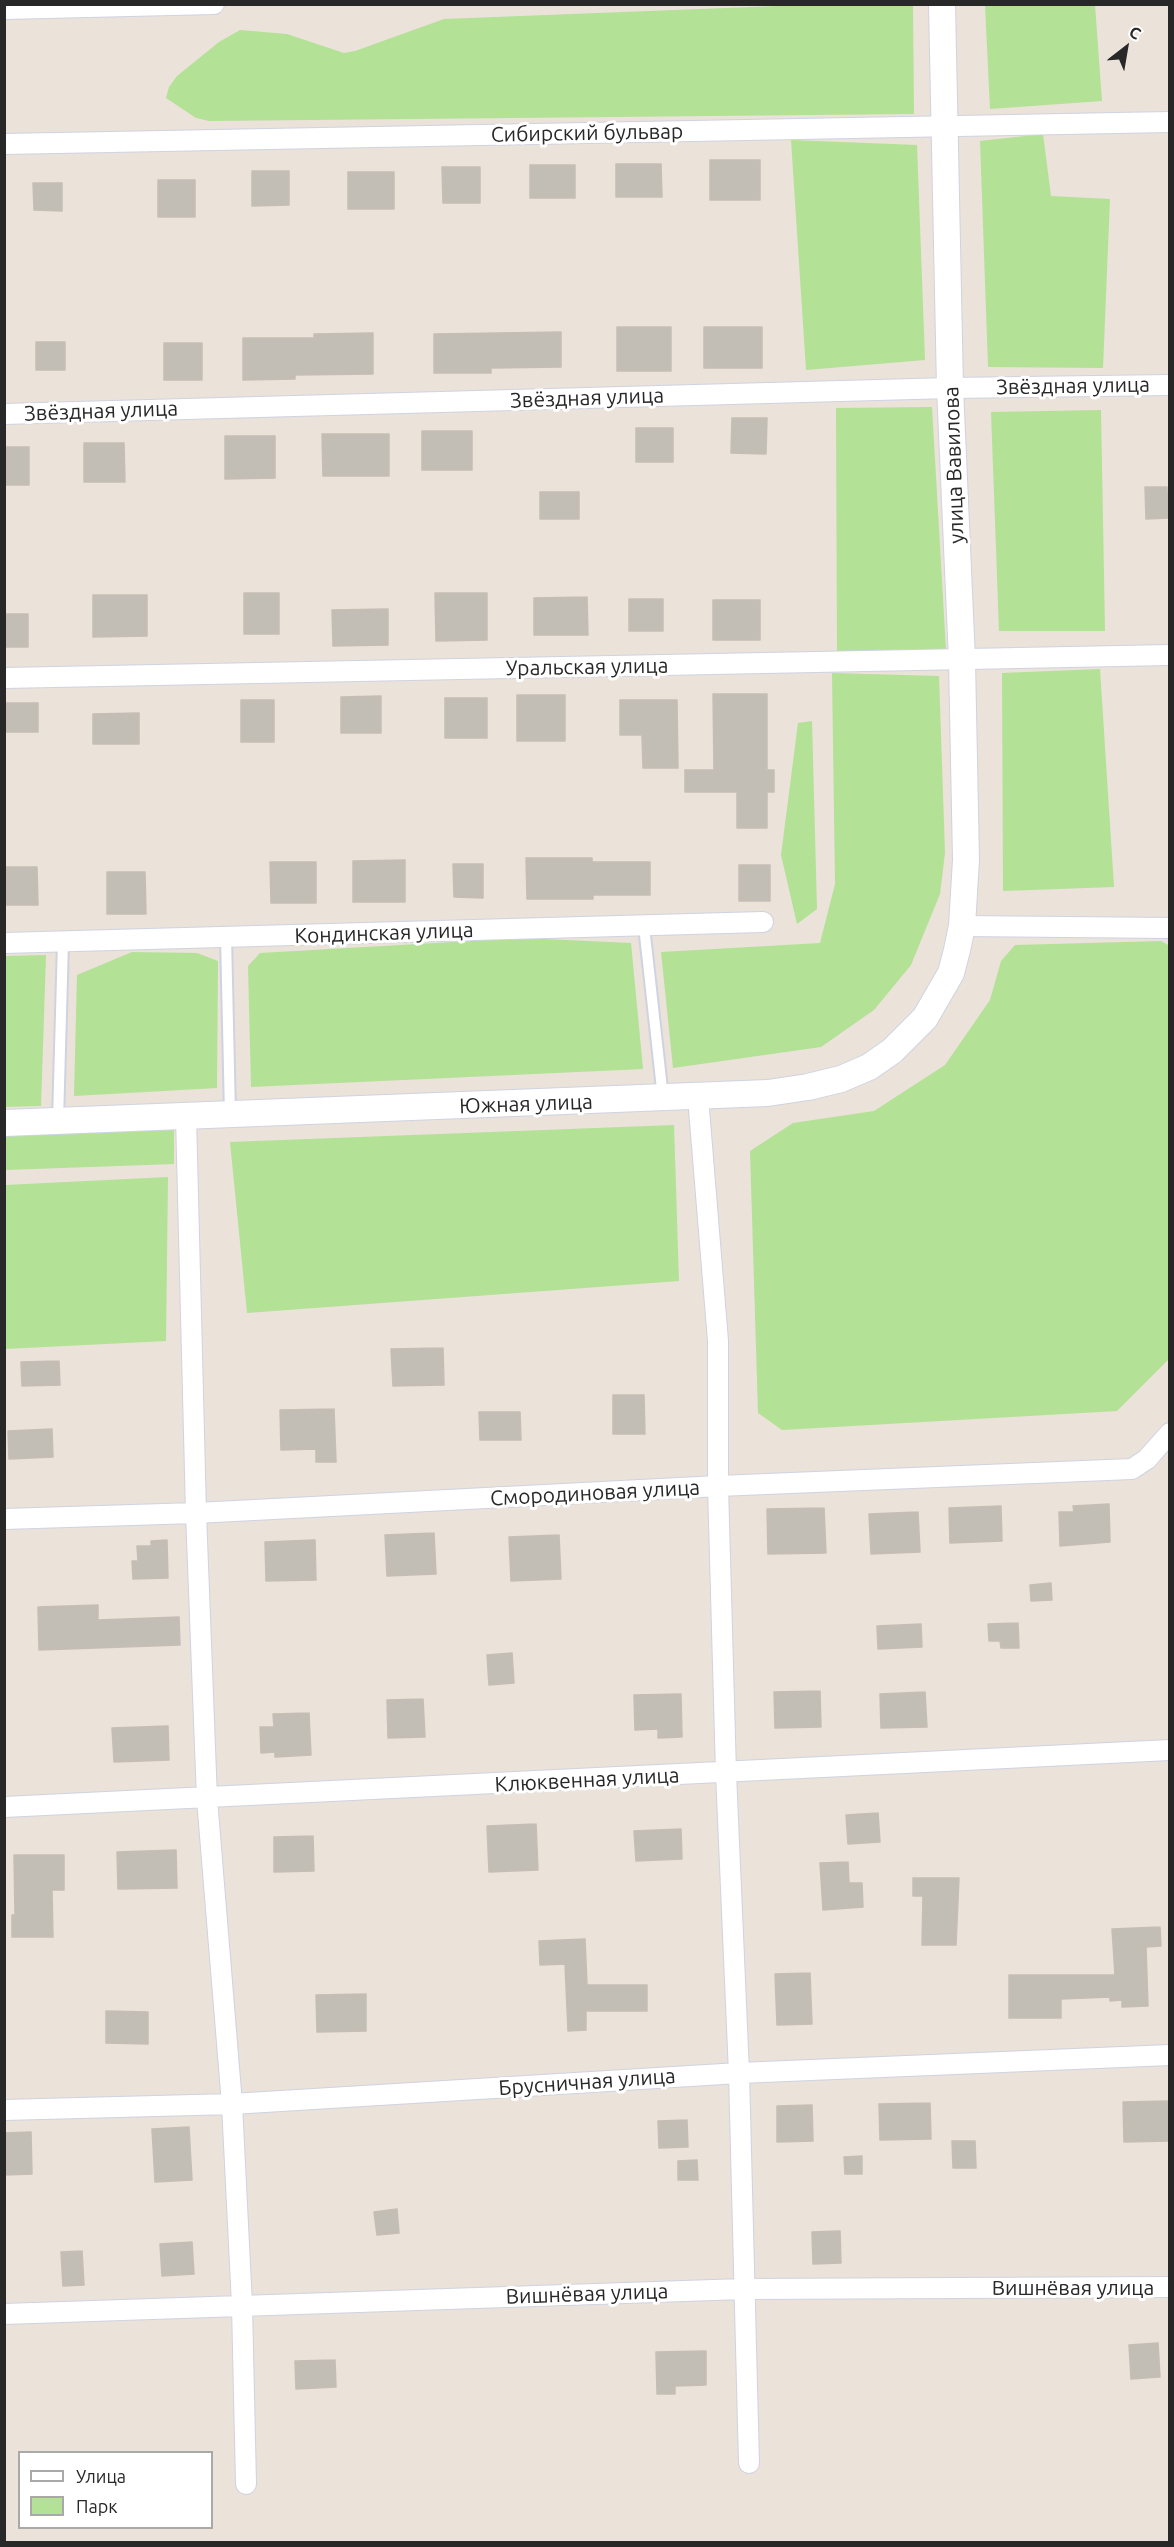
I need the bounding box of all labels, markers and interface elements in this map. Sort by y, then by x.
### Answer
north arrow [1096,18,1156,78]
text: С [1126,22,1144,43]
street label: Сибирский бульвар [491,119,683,147]
street label: Звёздная улица [996,372,1150,400]
street label: Звёздная улица [510,383,664,413]
street label: улица Вавилова [939,386,969,544]
street label: Звёздная улица [24,396,178,426]
street label: Уральская улица [505,653,669,681]
street label: Кондинская улица [294,917,474,949]
street label: Южная улица [459,1089,593,1119]
street label: Смородиновая улица [489,1475,701,1511]
street label: Клюквенная улица [494,1763,680,1797]
street label: Брусничная улица [498,2063,676,2101]
street label: Вишнёвая улица [992,2275,1154,2301]
street label: Вишнёвая улица [505,2279,669,2309]
legend [18,2451,213,2529]
text: Улица [76,2466,126,2486]
text: Парк [76,2496,117,2516]

